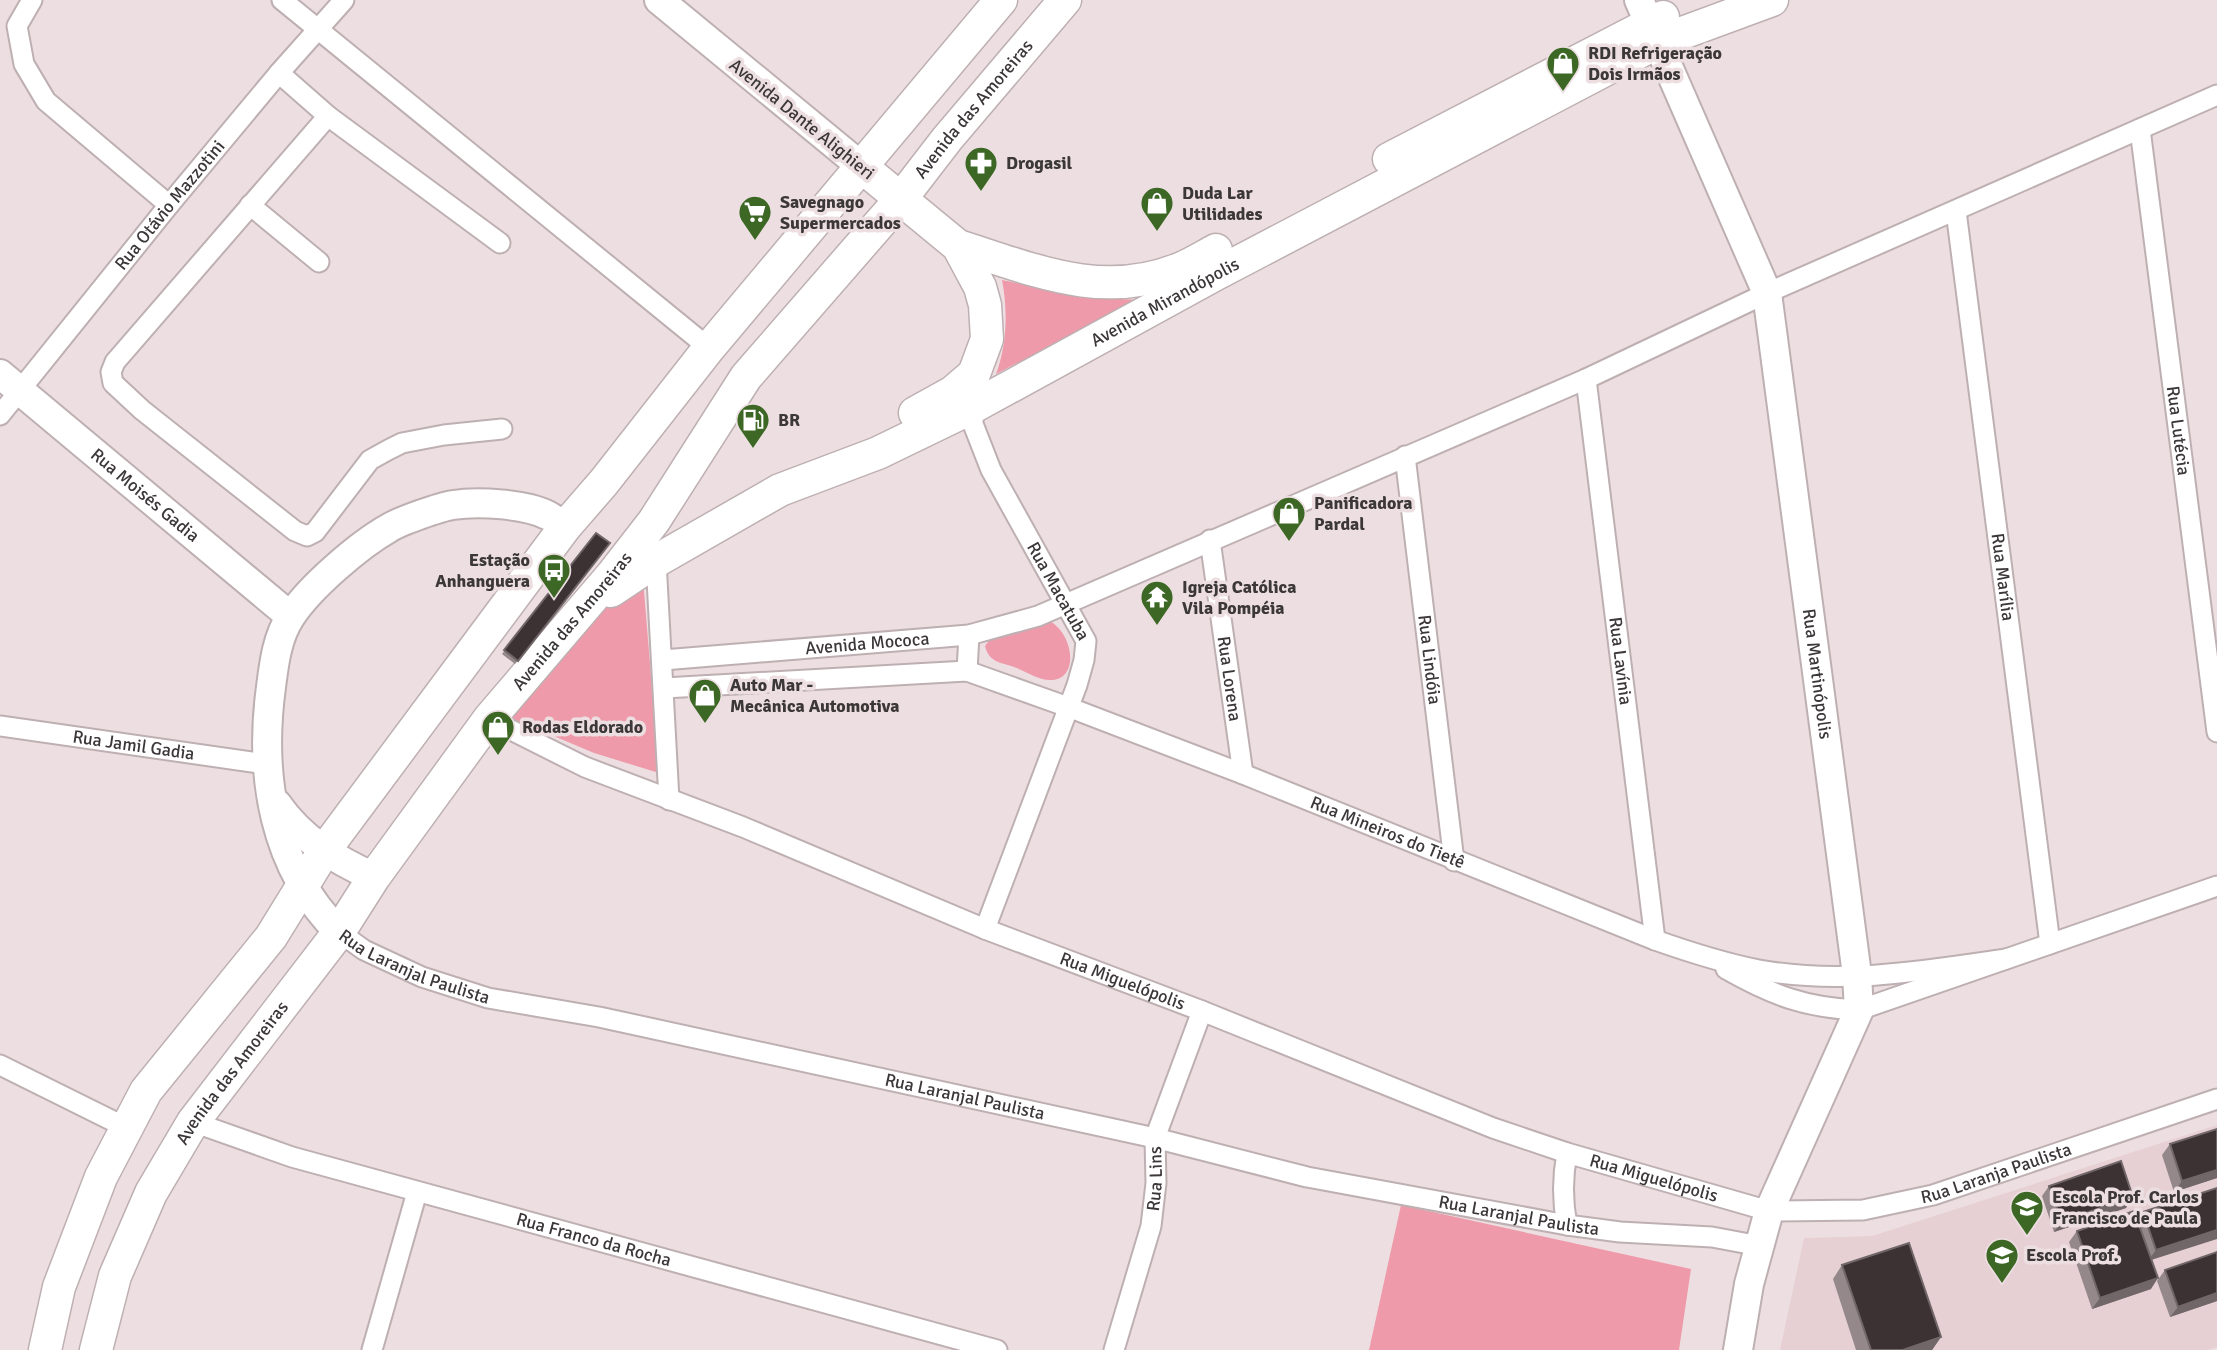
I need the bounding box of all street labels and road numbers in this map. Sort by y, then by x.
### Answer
street label: Avenida das Amoreiras [910,35,1038,183]
street label: Avenida Dante Alighieri [725,54,879,184]
street label: Rua Otávio Mazzotini [110,136,229,274]
street label: Avenida Mirandópolis [1087,253,1243,351]
street label: Rua Lutécia [2162,384,2195,477]
street label: Rua Moisés Gadia [86,443,204,547]
street label: Rua Marília [1986,532,2019,622]
street label: Rua Macatuba [1022,538,1094,644]
street label: Avenida das Amoreiras [507,548,637,695]
street label: Rua Martinópolis [1798,607,1837,741]
street label: Rua Lindóia [1413,613,1446,706]
street label: Rua Lavínia [1604,616,1637,706]
street label: Avenida Mococa [804,627,930,659]
street label: Rua Lorena [1213,635,1246,723]
street label: Rua Jamil Gadia [71,726,196,765]
street label: Rua Mineiros do Tietê [1307,791,1468,873]
street label: Rua Laranjal Paulista [335,925,493,1009]
street label: Rua Miguelópolis [1057,947,1189,1015]
street label: Avenida das Amoreiras [171,997,293,1149]
street label: Rua Laranjal Paulista [883,1069,1047,1125]
street label: Rua Laranja Paulista [1919,1138,2074,1208]
street label: Rua Lins [1142,1146,1167,1212]
street label: Rua Miguelópolis [1587,1149,1721,1207]
street label: Rua Laranjal Paulista [1437,1191,1601,1240]
street label: Rua Franco da Rocha [514,1208,674,1271]

